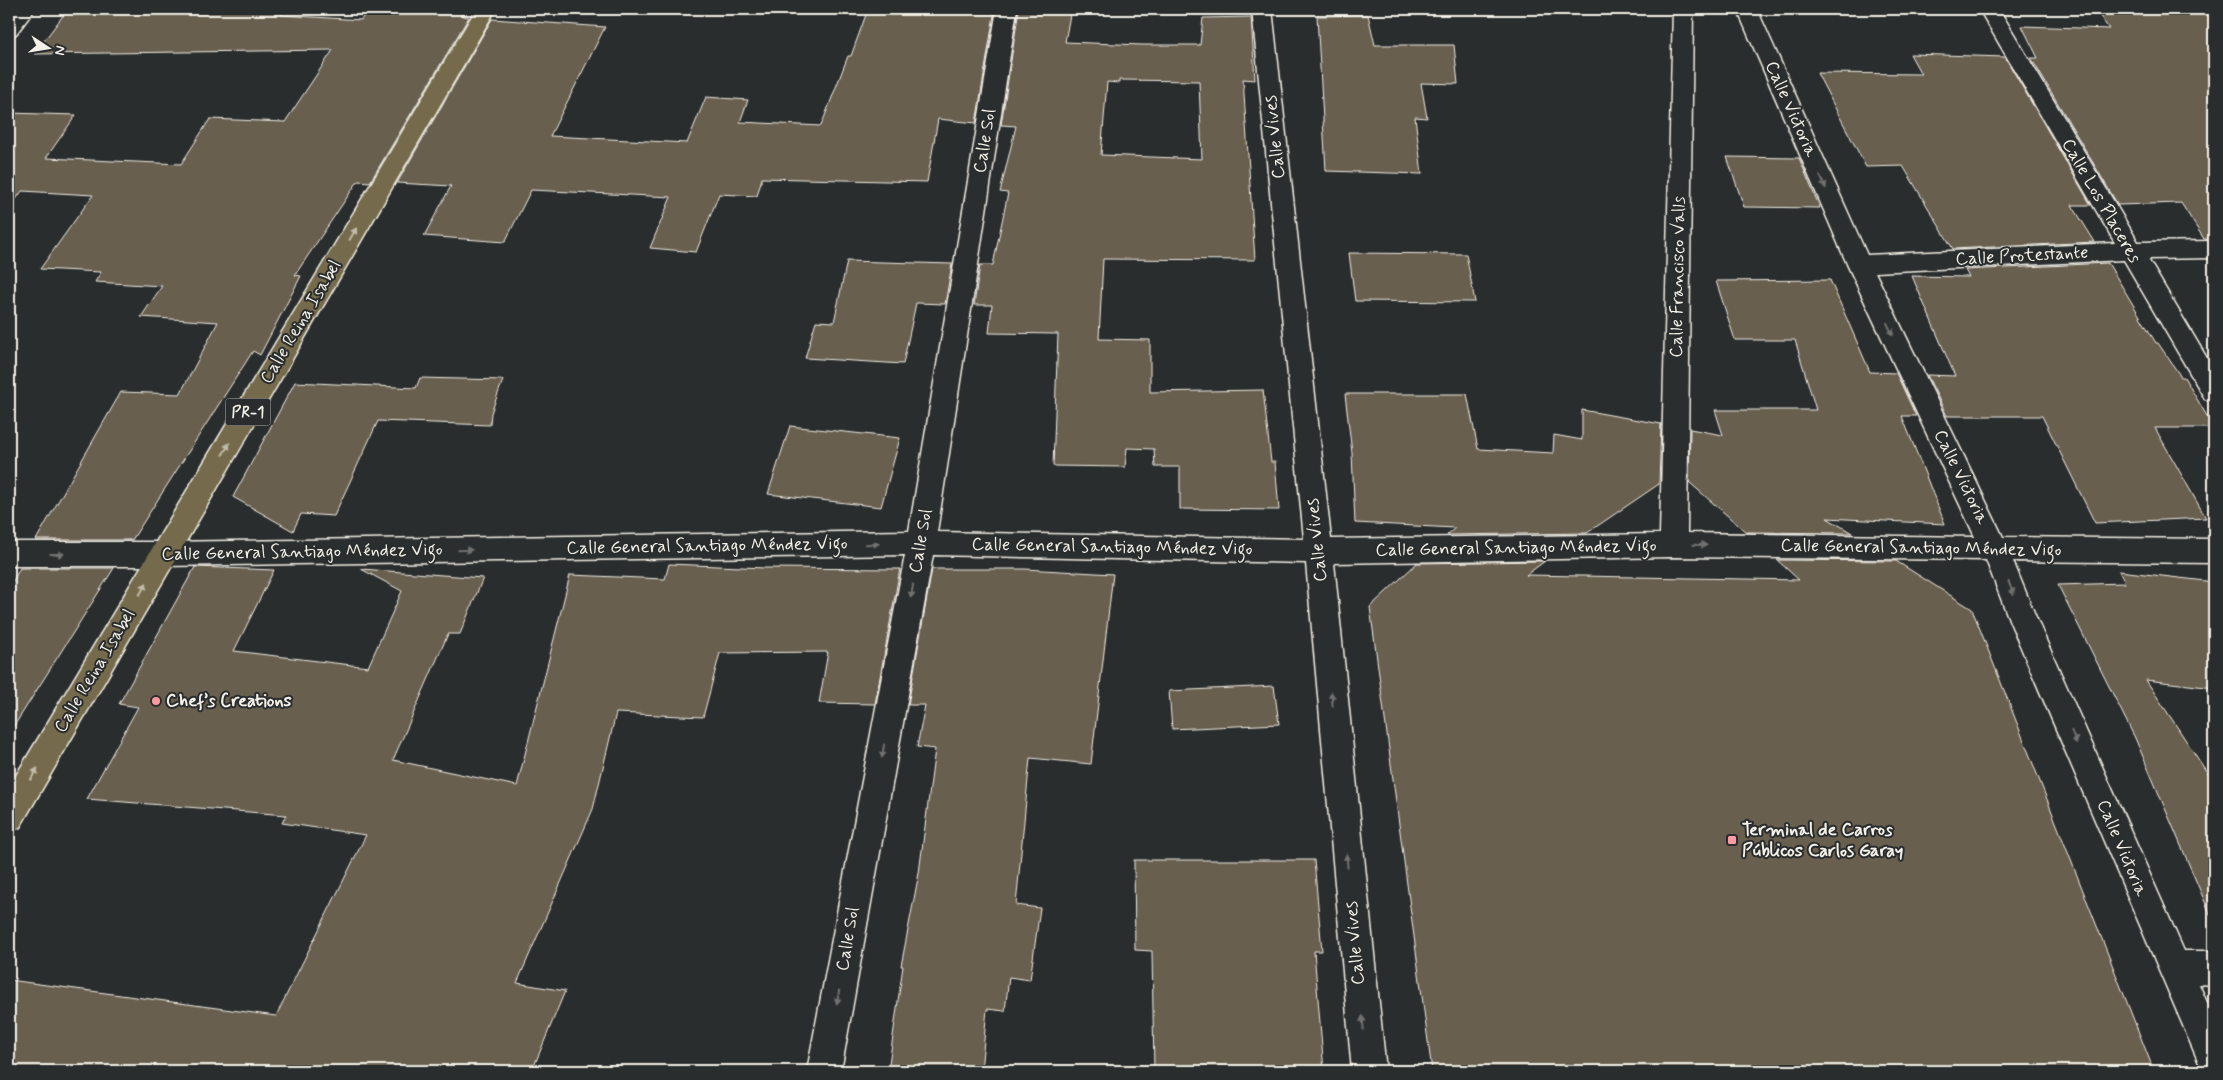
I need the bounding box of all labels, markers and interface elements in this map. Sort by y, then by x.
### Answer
north arrow [22,22,72,72]
text: N [50,44,70,57]
street label: Calle Victoria [1759,57,1823,161]
street label: Calle Vives [1259,94,1291,180]
street label: Calle Sol [968,107,1002,175]
street label: Calle Los Placeres [2056,134,2146,268]
one-way arrow [1820,175,1828,189]
street label: Calle Francisco Valls [1665,196,1691,358]
one-way arrow [349,227,358,240]
street label: Calle Protestante [1955,241,2089,271]
street label: Calle Reina Isabel [255,256,347,388]
one-way arrow [1886,322,1895,337]
road number: PR-1 [226,398,270,426]
street label: Calle Victoria [1928,426,1994,529]
one-way arrow [222,443,231,456]
street label: Calle Vives [1301,497,1333,583]
street label: Calle Sol [904,507,938,575]
street label: Calle General Santiago Méndez Vigo [566,532,848,562]
street label: Calle General Santiago Méndez Vigo [971,533,1253,563]
street label: Calle General Santiago Méndez Vigo [1375,534,1657,564]
street label: Calle General Santiago Méndez Vigo [1780,534,2062,564]
street label: Calle General Santiago Méndez Vigo [161,538,443,568]
one-way arrow [865,540,881,548]
one-way arrow [1692,542,1708,550]
one-way arrow [457,546,473,554]
one-way arrow [50,550,66,558]
one-way arrow [2007,581,2015,595]
one-way arrow [139,582,148,596]
one-way arrow [908,583,916,599]
street label: Calle Reina Isabel [49,605,141,737]
place label: Chef’s Creations [166,689,292,713]
one-way arrow [1328,691,1336,707]
marker: Chef’s Creations [150,695,162,707]
one-way arrow [2071,730,2079,744]
one-way arrow [879,743,887,758]
one-way arrow [29,767,38,780]
street label: Calle Victoria [2091,796,2153,900]
place label: Terminal de Carros Públicos Carlos Garay [1742,818,1903,863]
marker: Terminal de Carros Públicos Carlos Garay [1726,834,1738,846]
one-way arrow [1343,853,1351,869]
street label: Calle Vives [1339,900,1371,986]
street label: Calle Sol [831,905,865,973]
one-way arrow [834,989,842,1004]
one-way arrow [1359,1015,1367,1031]

